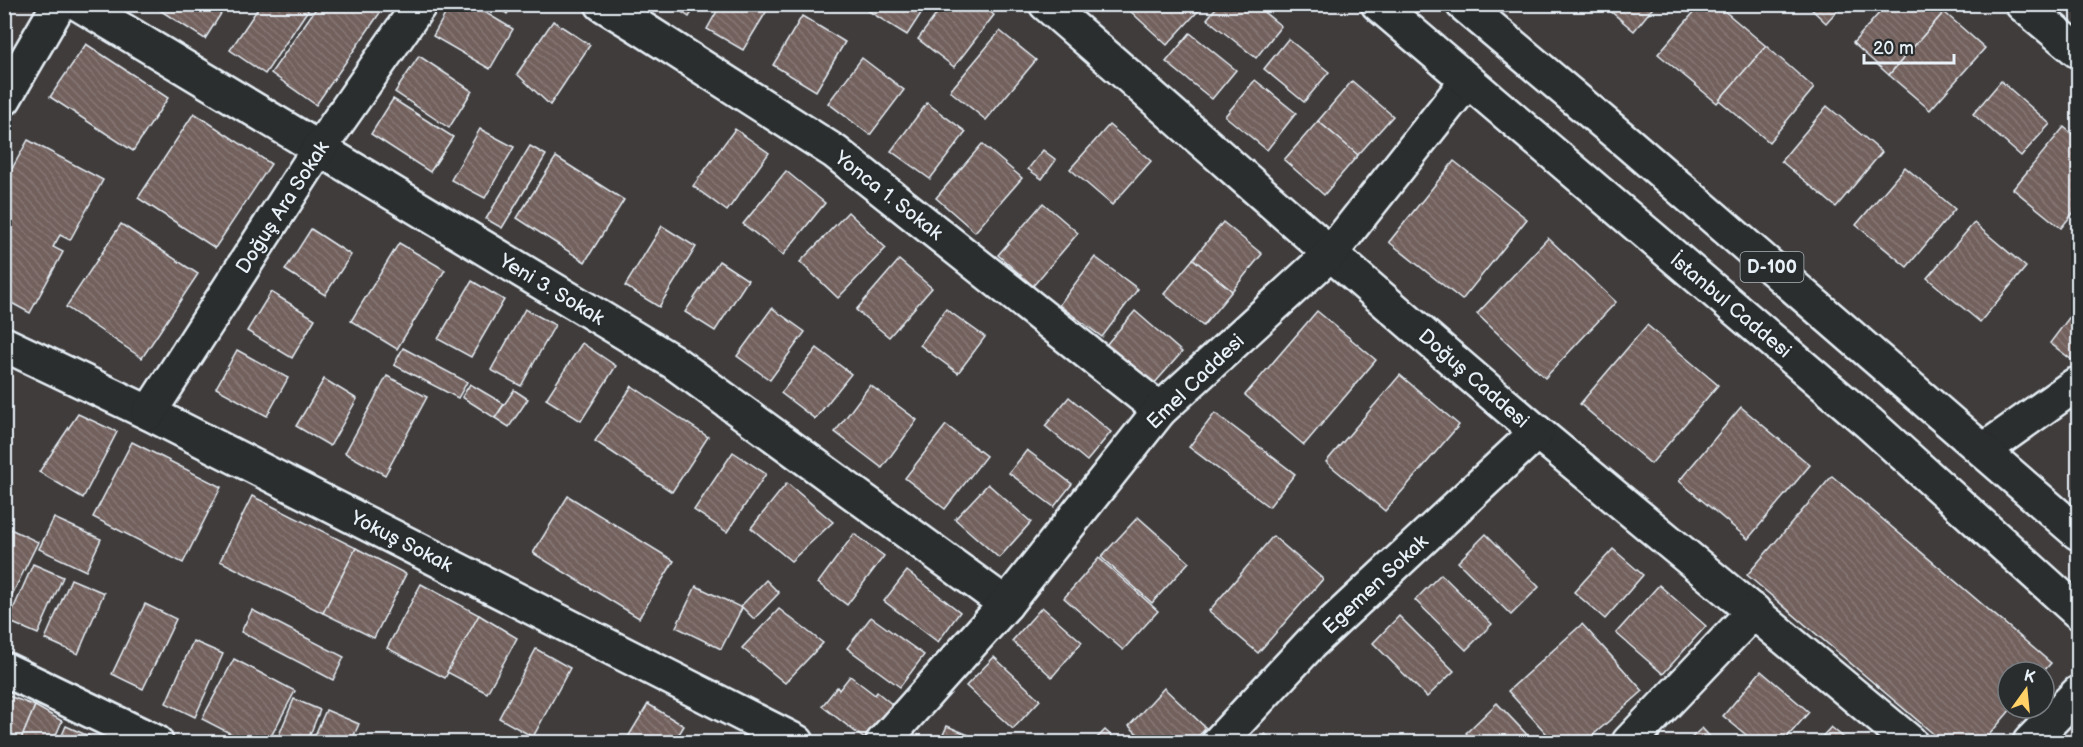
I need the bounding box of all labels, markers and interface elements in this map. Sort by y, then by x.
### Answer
scale bar [1864,27,1954,65]
text: 20 m [1873,38,1914,59]
street label: Doğuş Ara Sokak [231,137,335,278]
street label: Yonca 1. Sokak [829,145,947,246]
street label: İstanbul Caddesi [1665,247,1797,363]
street label: Yeni 3. Sokak [494,249,609,331]
road number: D-100 [1740,252,1804,282]
street label: Doğuş Caddesi [1413,324,1533,433]
street label: Emel Caddesi [1142,329,1249,434]
street label: Yokuş Sokak [346,506,457,578]
street label: Egemen Sokak [1318,530,1434,640]
north arrow [1996,660,2056,720]
text: K [2022,666,2037,688]

